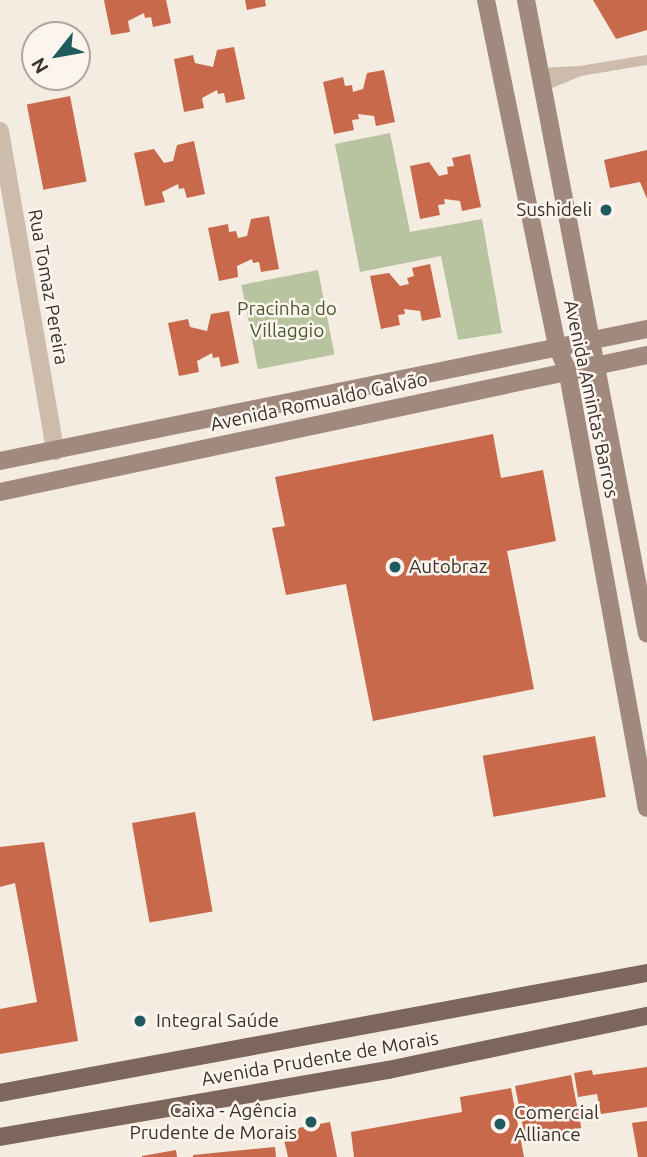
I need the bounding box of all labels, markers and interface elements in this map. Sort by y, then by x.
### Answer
north arrow [21,21,91,91]
text: N [27,54,53,78]
place label: Sushideli [516,199,592,221]
marker: Sushideli [598,202,614,218]
street label: Rua Tomaz Pereira [23,207,73,367]
park label: Pracinha do Villaggio [237,298,337,342]
street label: Avenida Amintas Barros [559,298,623,500]
street label: Avenida Romualdo Galvão [208,368,430,436]
place label: Autobraz [409,556,488,578]
marker: Autobraz [387,559,403,575]
place label: Integral Saúde [156,1010,279,1032]
marker: Integral Saúde [130,1011,150,1031]
street label: Avenida Prudente de Morais [200,1027,440,1091]
place label: Caixa - Agência Prudente de Morais [129,1100,297,1144]
place label: Comercial Alliance [514,1102,599,1146]
marker: Caixa - Agência Prudente de Morais [303,1114,319,1130]
marker: Comercial Alliance [492,1116,508,1132]

